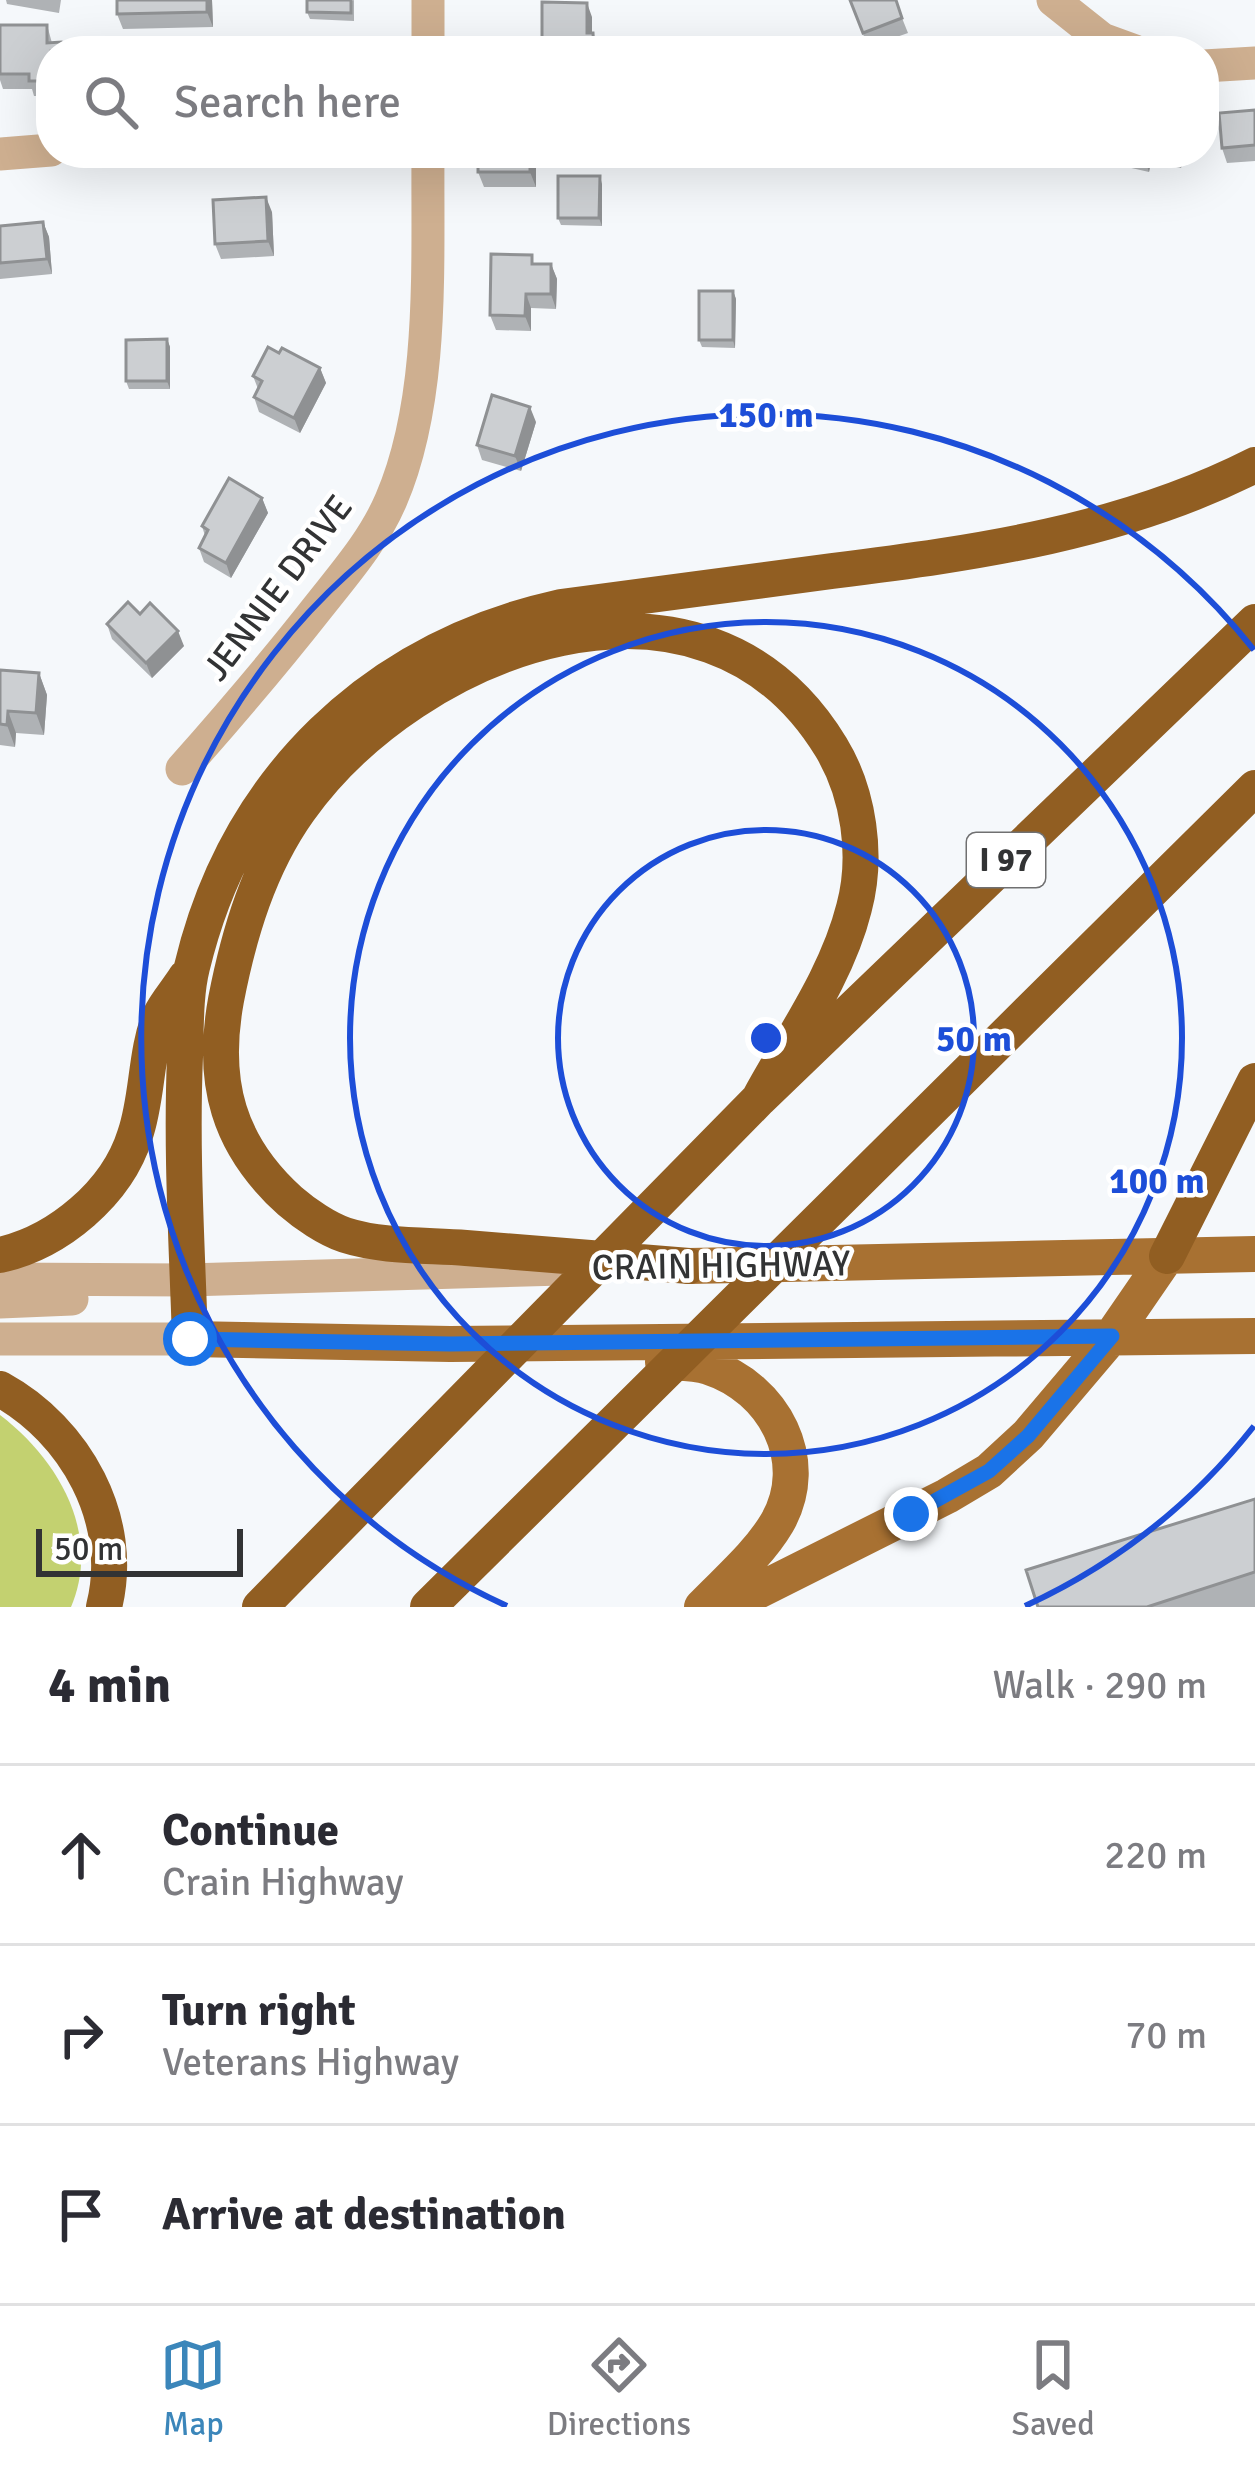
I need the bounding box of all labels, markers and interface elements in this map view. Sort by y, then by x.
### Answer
search box [36,36,1219,168]
icon: search [78,69,144,135]
text: Search here [174,75,401,130]
text: 150 m [718,393,814,438]
street label: JENNIE DRIVE [194,486,362,690]
road number: I 97 [967,833,1045,887]
centre of rings [745,1017,787,1059]
text: 50 m [936,1017,1012,1062]
text: 100 m [1109,1159,1205,1204]
street label: CRAIN HIGHWAY [591,1241,851,1291]
route start [163,1312,217,1366]
route end [884,1487,938,1541]
scale bar [36,1523,243,1576]
text: 50 m [54,1529,123,1570]
text: 4 min [48,1654,171,1717]
text: Walk · 290 m [993,1661,1207,1709]
text: Continue [162,1803,339,1858]
icon: ahead [48,1822,114,1888]
text: 220 m [1104,1831,1207,1879]
text: Crain Highway [162,1858,403,1906]
text: Turn right [162,1983,356,2038]
icon: right [48,2002,114,2068]
text: 70 m [1125,2011,1207,2059]
text: Veterans Highway [162,2038,459,2086]
icon: arrive [48,2182,114,2248]
text: Arrive at destination [162,2187,566,2242]
tab: Map [160,2332,226,2445]
tab: Directions [547,2332,691,2445]
tab: Saved [1012,2332,1095,2445]

